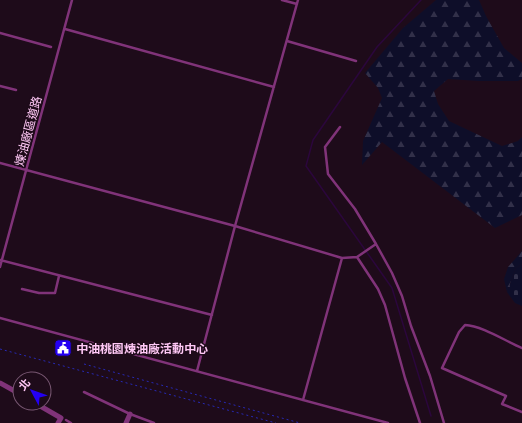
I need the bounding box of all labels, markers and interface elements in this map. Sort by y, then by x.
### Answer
street label: 煉油廠區道路 [10,94,46,168]
public building icon: 中油桃園煉油廠活動中心 [53,338,73,358]
place label: 中油桃園煉油廠活動中心 [76,340,208,357]
north arrow [12,371,52,411]
text: 北 [15,375,33,393]

